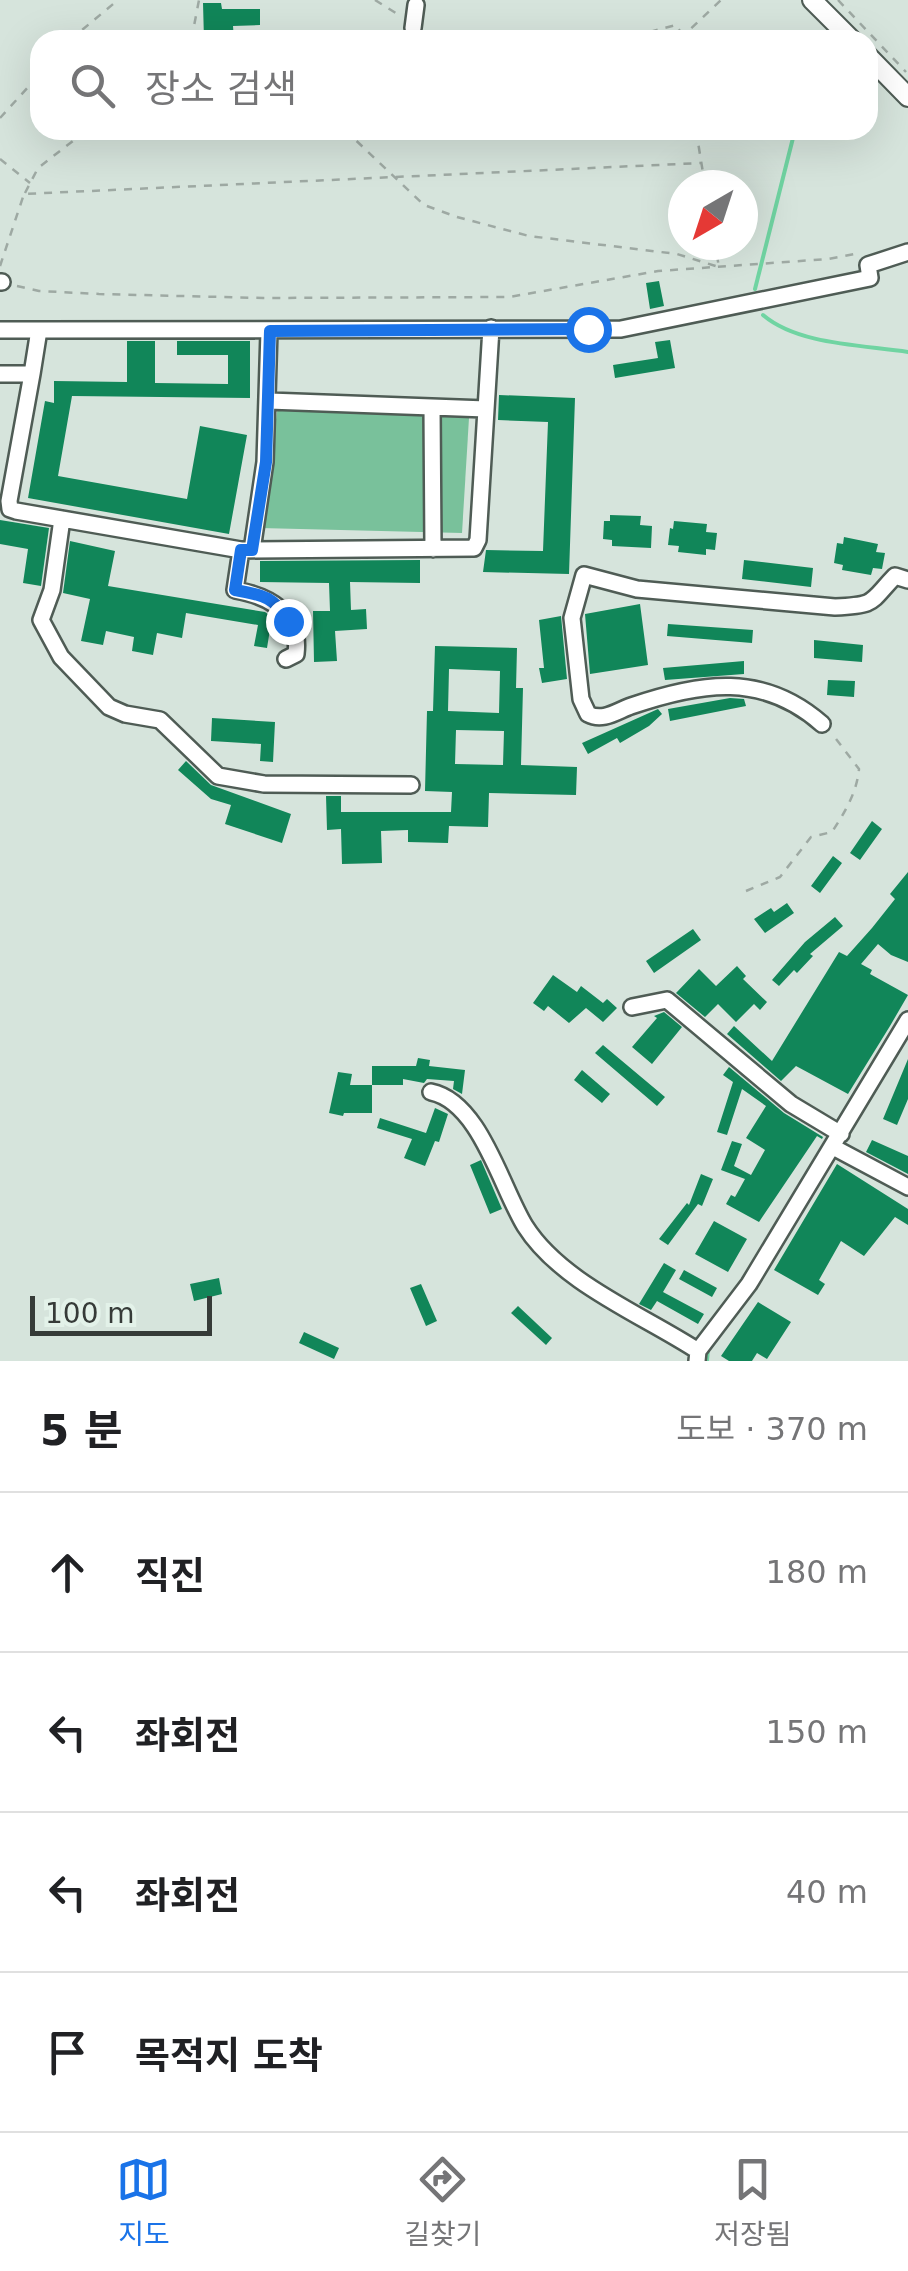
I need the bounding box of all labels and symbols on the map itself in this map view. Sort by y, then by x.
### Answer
north arrow [668,170,758,260]
route start [566,307,612,353]
route end [266,599,312,645]
scale bar [30,1291,212,1336]

